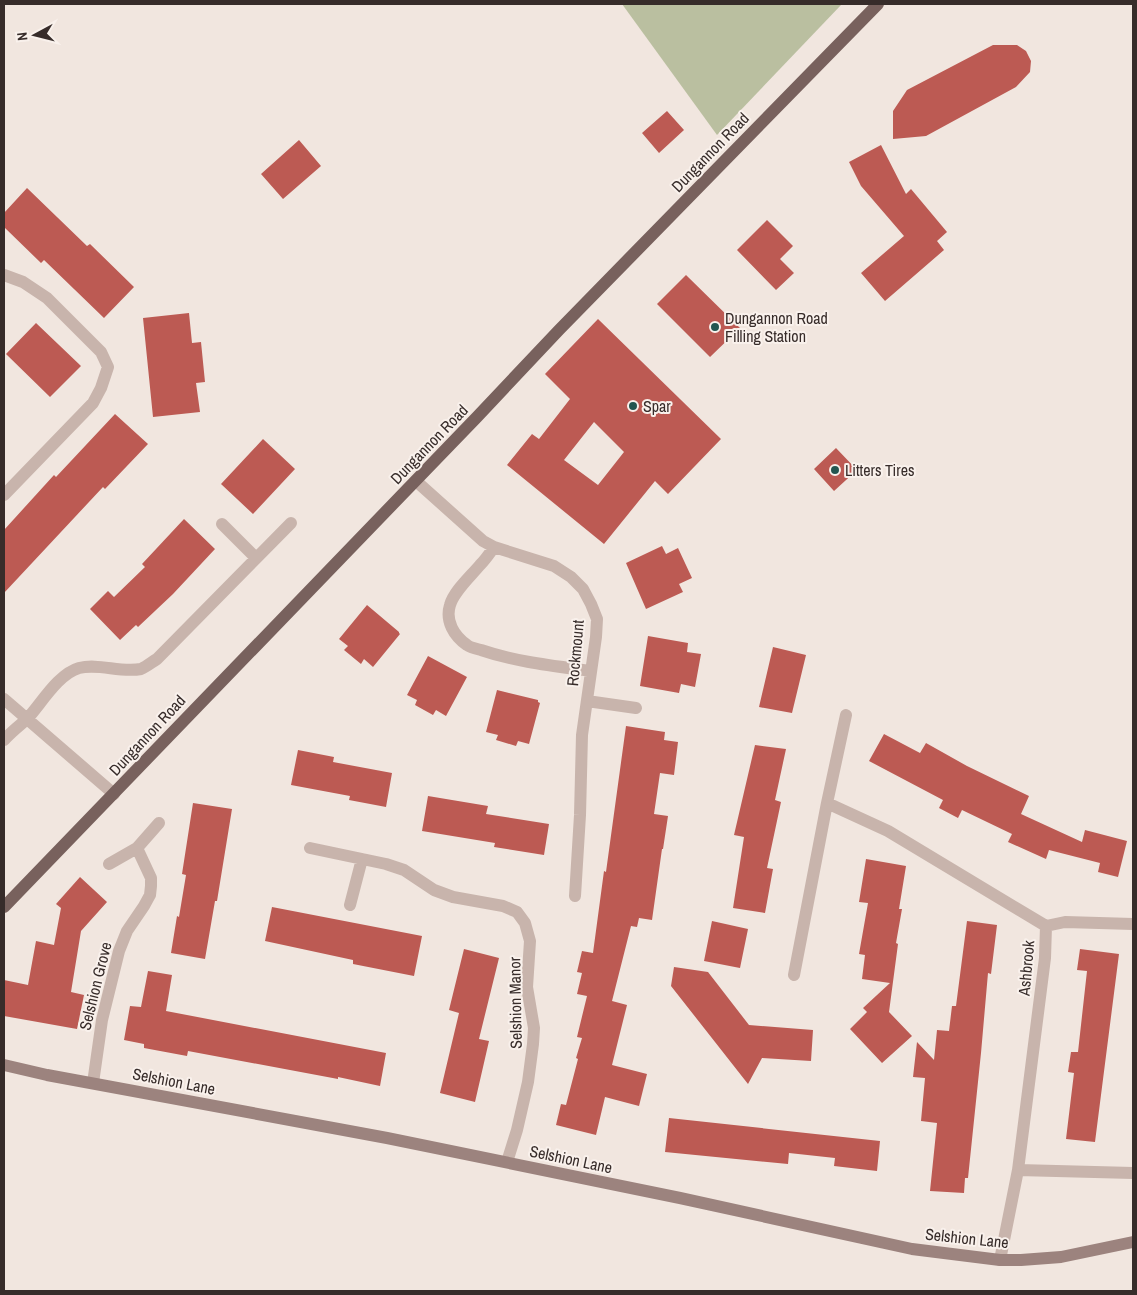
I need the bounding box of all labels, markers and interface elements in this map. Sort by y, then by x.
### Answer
north arrow [10,10,60,60]
text: N [13,31,32,42]
street label: Dungannon Road [666,107,754,197]
place label: Dungannon Road Filling Station [725,307,828,347]
marker: Dungannon Road Filling Station [709,321,721,333]
place label: Spar [643,395,671,417]
street label: Dungannon Road [385,399,473,489]
marker: Spar [627,400,639,412]
place label: Litters Tires [845,459,915,481]
marker: Litters Tires [829,464,841,476]
street label: Rockmount [561,619,589,687]
street label: Dungannon Road [104,690,190,780]
street label: Selshion Grove [73,939,117,1033]
street label: Ashbrook [1013,939,1039,998]
street label: Selshion Manor [503,956,527,1049]
street label: Selshion Lane [131,1062,217,1100]
street label: Selshion Lane [528,1140,614,1178]
street label: Selshion Lane [924,1223,1010,1253]

